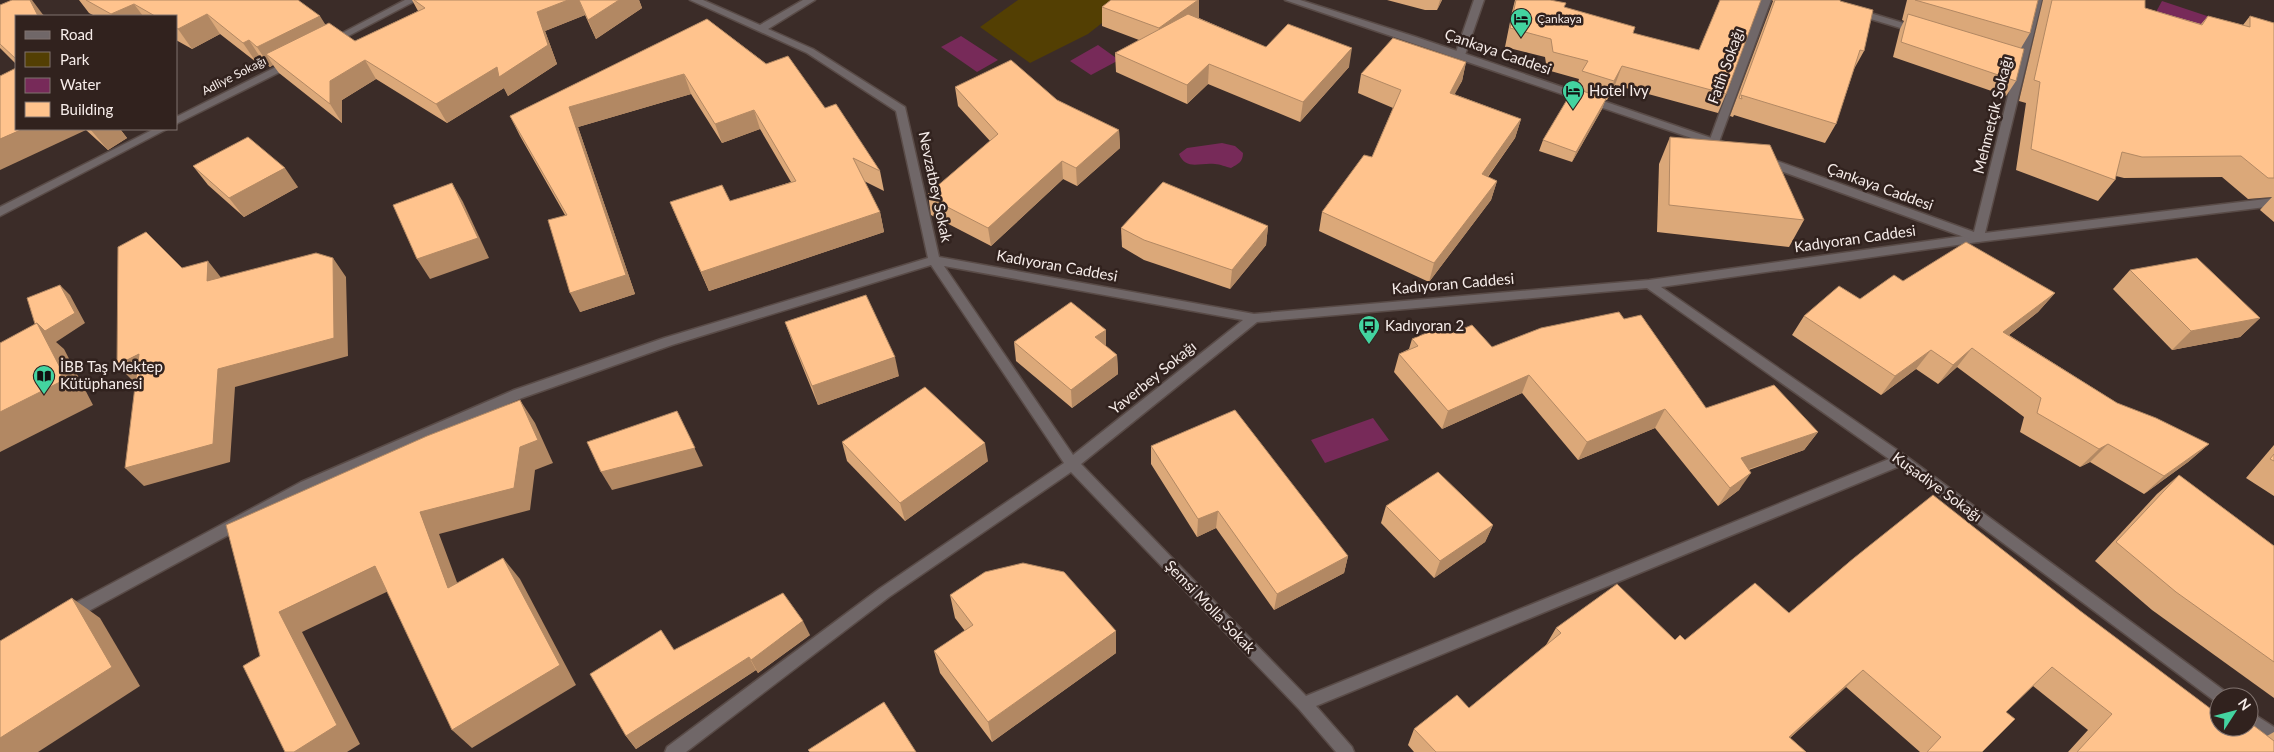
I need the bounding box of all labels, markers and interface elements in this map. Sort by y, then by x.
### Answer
hotel icon: Çankaya [1509,7,1533,38]
place label: Çankaya [1537,11,1582,26]
legend [15,15,178,130]
street label: Çankaya Caddesi [1442,24,1554,78]
text: Road [60,25,93,43]
street label: Fatih Sokağı [1703,25,1747,106]
text: Park [60,50,90,68]
street label: Adliye Sokağı [199,53,269,98]
street label: Mehmetçik Sokağı [1969,54,2015,176]
text: Water [60,75,101,93]
hotel icon: Hotel Ivy [1561,79,1585,110]
place label: Hotel Ivy [1589,81,1649,99]
text: Building [60,100,113,118]
street label: Nevzatbey Sokak [915,130,957,244]
street label: Çankaya Caddesi [1825,158,1936,214]
street label: Kadıyoran Caddesi [1793,221,1917,255]
street label: Kadıyoran Caddesi [995,245,1119,285]
street label: Kadıyoran Caddesi [1391,269,1515,297]
bus stop icon: Kadıyoran 2 [1357,314,1381,345]
place label: Kadıyoran 2 [1385,316,1464,334]
street label: Yaverbey Sokağı [1105,337,1199,418]
place label: İBB Taş Mektep Kütüphanesi [60,357,163,392]
library icon: İBB Taş Mektep Kütüphanesi [32,364,56,395]
street label: Kuşadiye Sokağı [1889,448,1986,525]
street label: Şemsi Molla Sokak [1162,556,1260,657]
north arrow [2209,687,2259,737]
text: N [2235,695,2255,713]

